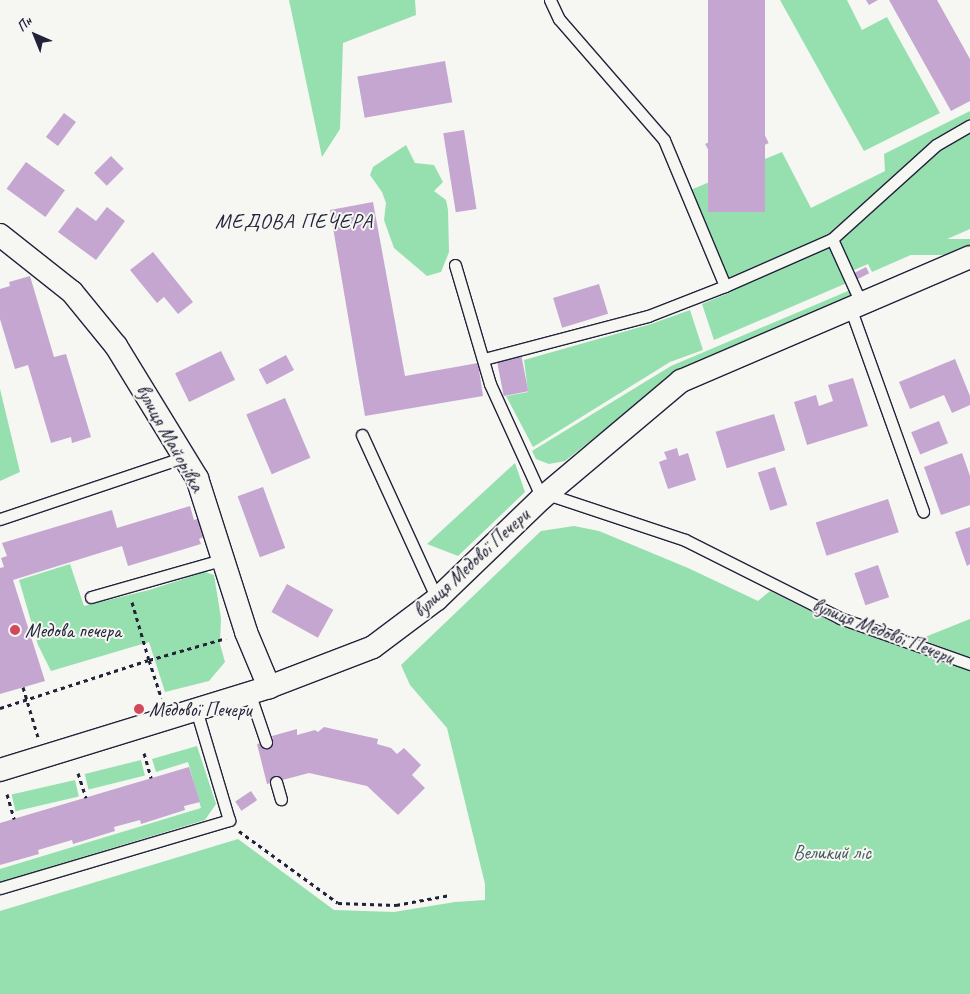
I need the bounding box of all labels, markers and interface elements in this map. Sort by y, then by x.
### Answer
north arrow [10,10,60,60]
text: Пн [13,13,35,35]
district label: МЕДОВА ПЕЧЕРА [213,208,375,234]
street label: вулиця Майорівка [131,380,209,496]
street label: вулиця Медової Печери [408,503,534,623]
street label: вулиця Медової Печери [809,593,957,669]
place label: Медова печера [25,618,122,642]
marker: Медова печера [9,624,21,636]
place label: Медової Печери [149,697,251,721]
marker: Медової Печери [133,703,145,715]
park label: Великий ліс [793,840,871,864]

